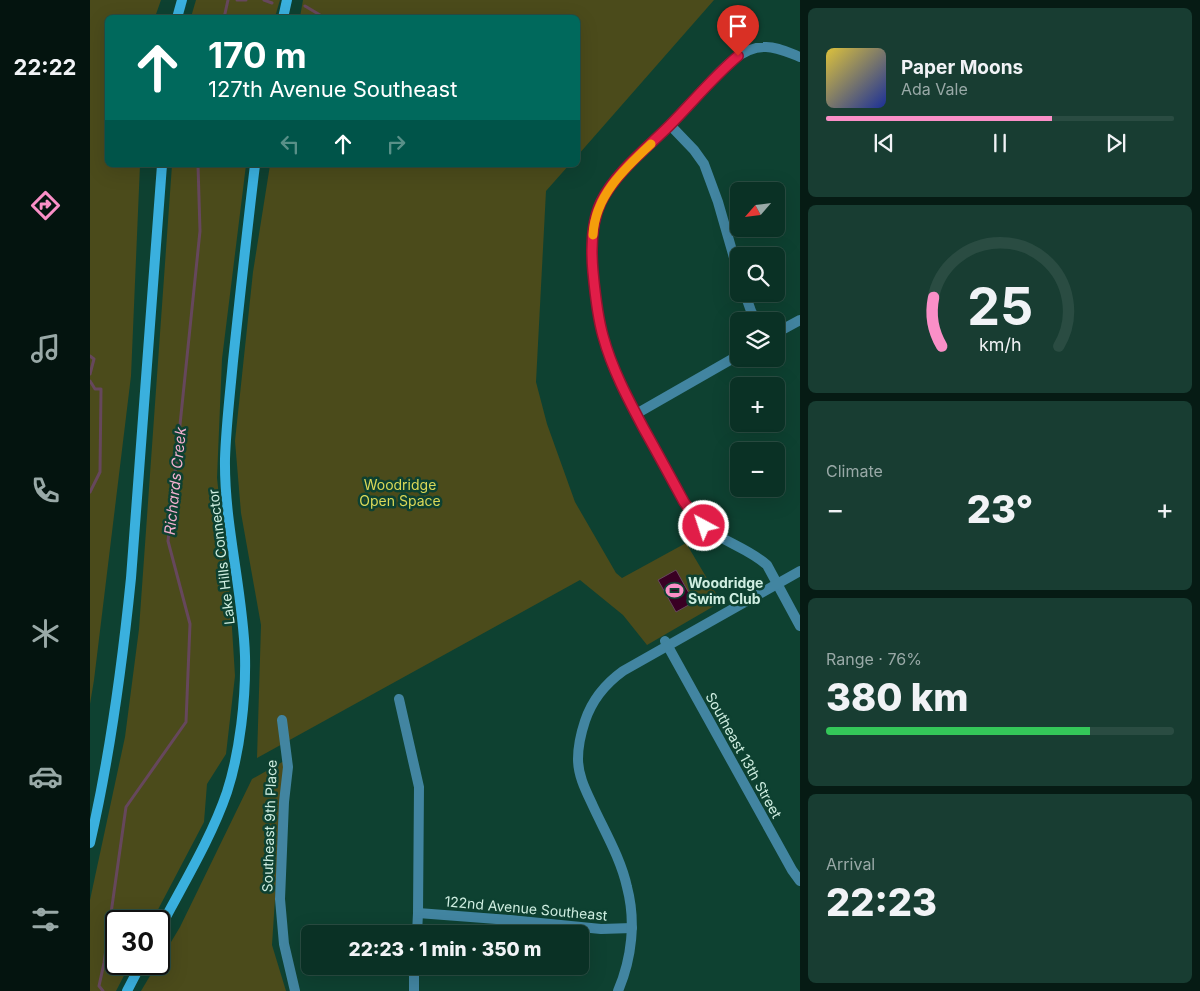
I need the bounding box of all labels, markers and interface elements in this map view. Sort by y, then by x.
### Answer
pin [717,5,759,56]
icon: arrive [724,12,752,40]
text: 170 m [208,34,307,76]
icon: ahead [125,35,190,100]
text: 22:22 [14,54,76,80]
text: Paper Moons [901,56,1023,79]
text: 127th Avenue Southeast [208,76,457,102]
text: Ada Vale [901,79,968,99]
icon: previous [870,129,898,157]
icon: pause [986,129,1014,157]
icon: next [1102,129,1130,157]
icon: left [276,130,304,158]
icon: ahead [329,130,357,158]
icon: right [382,130,410,158]
north arrow [730,182,785,238]
map controls [730,182,785,497]
icon: directions [28,188,63,223]
button: search [730,247,785,302]
text: 25 [967,275,1033,338]
button: layers [730,312,785,367]
icon: music [28,331,63,366]
text: km/h [979,334,1021,355]
button: + [730,377,785,432]
water label: Richards Creek [160,425,190,536]
button: − [730,442,785,497]
text: Climate [826,461,883,481]
icon: phone [28,473,63,508]
park label: Woodridge Open Space [359,476,441,509]
text: 23° [967,486,1033,532]
street label: Lake Hills Connector [204,488,238,626]
text: − [826,492,845,526]
text: + [1155,492,1174,526]
position arrow [677,499,729,551]
place label: Woodridge Swim Club [688,574,763,607]
sports icon: Woodridge Swim Club [664,580,684,600]
icon: climate [28,616,63,651]
text: Range · 76% [826,649,922,669]
text: 380 km [826,674,969,720]
street label: Southeast 13th Street [702,689,786,821]
icon: car [28,759,63,794]
street label: Southeast 9th Place [258,759,280,893]
text: Arrival [826,854,875,874]
text: 22:23 [826,879,937,925]
street label: 122nd Avenue Southeast [444,892,609,924]
icon: filters [28,902,63,937]
speed limit sign: 30 [105,910,170,975]
text: 22:23 · 1 min · 350 m [349,938,541,961]

